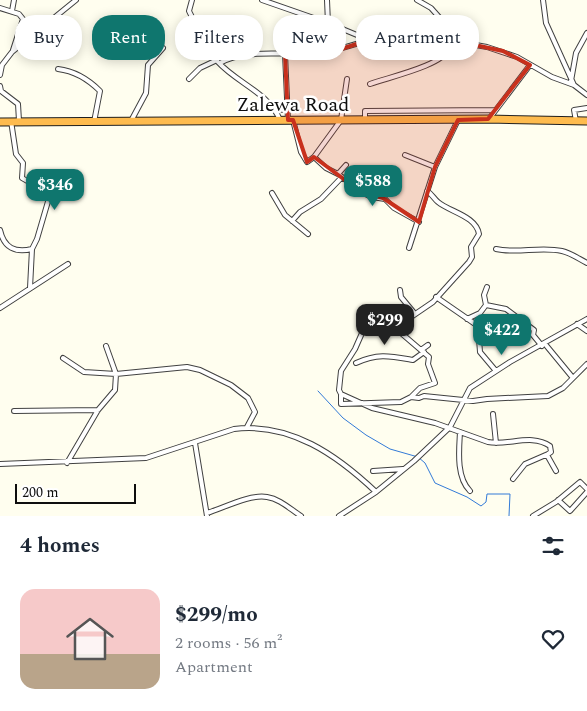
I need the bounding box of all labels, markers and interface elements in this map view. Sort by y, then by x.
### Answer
chip: Buy [15,15,82,60]
chip: Rent [92,15,165,60]
chip: Filters [175,15,263,60]
chip: New [273,15,346,60]
chip: Apartment [356,15,479,60]
street label: Zalewa Road [236,90,350,120]
pin: $588 [343,164,403,207]
pin: $346 [25,168,85,211]
text: $588 [355,169,391,193]
text: $346 [37,173,73,197]
pin: $299 [355,304,415,346]
text: $299 [367,308,403,332]
pin: $422 [472,314,532,356]
text: $422 [484,318,520,342]
scale bar [15,481,136,504]
text: 200 m [22,482,59,503]
text: 4 homes [20,530,100,562]
icon: filters [539,532,567,560]
text: $299/mo [175,599,258,631]
icon: home [60,609,120,669]
icon: heart [539,625,567,653]
text: 2 rooms · 56 m² [175,631,282,655]
text: Apartment [175,655,253,679]

